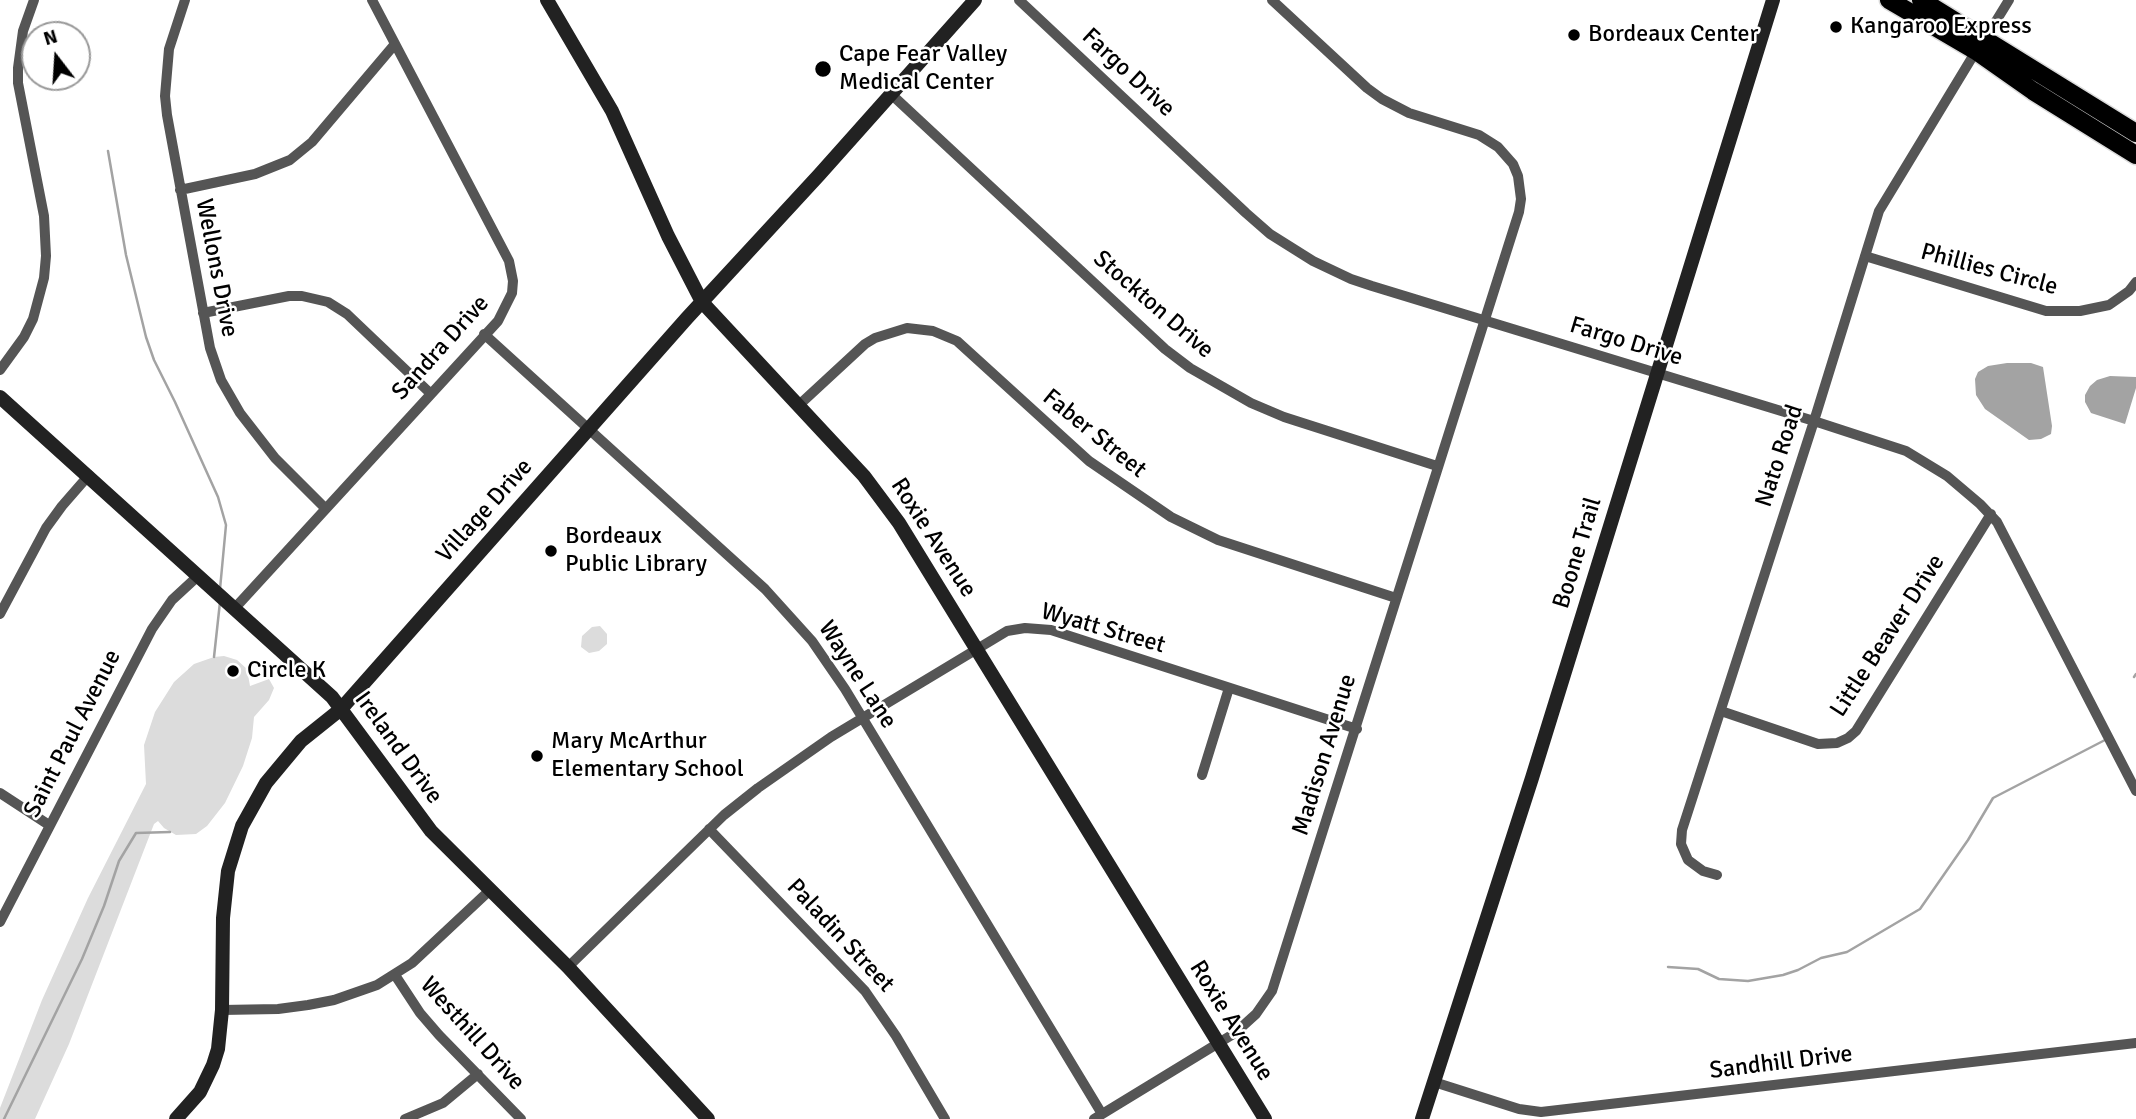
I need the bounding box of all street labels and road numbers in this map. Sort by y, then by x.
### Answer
street label: Fargo Drive [1076,23,1180,123]
street label: Wellons Drive [188,196,244,340]
street label: Phillies Circle [1917,238,2061,302]
street label: Stockton Drive [1087,245,1219,365]
street label: Sandra Drive [386,290,496,406]
street label: Fargo Drive [1566,311,1686,373]
street label: Faber Street [1036,383,1152,485]
street label: Nato Road [1750,401,1810,511]
street label: Village Drive [431,453,539,569]
street label: Roxie Avenue [884,473,982,603]
street label: Boone Trail [1547,494,1609,612]
street label: Little Beaver Drive [1825,549,1951,723]
street label: Wyatt Street [1038,598,1168,660]
street label: Wayne Lane [812,616,902,734]
street label: Saint Paul Avenue [18,645,128,823]
street label: Madison Avenue [1287,671,1363,839]
street label: Ireland Drive [348,686,448,810]
street label: Paladin Street [780,873,900,999]
street label: Roxie Avenue [1183,956,1279,1086]
street label: Westhill Drive [414,971,530,1097]
street label: Sandhill Drive [1708,1040,1854,1086]

